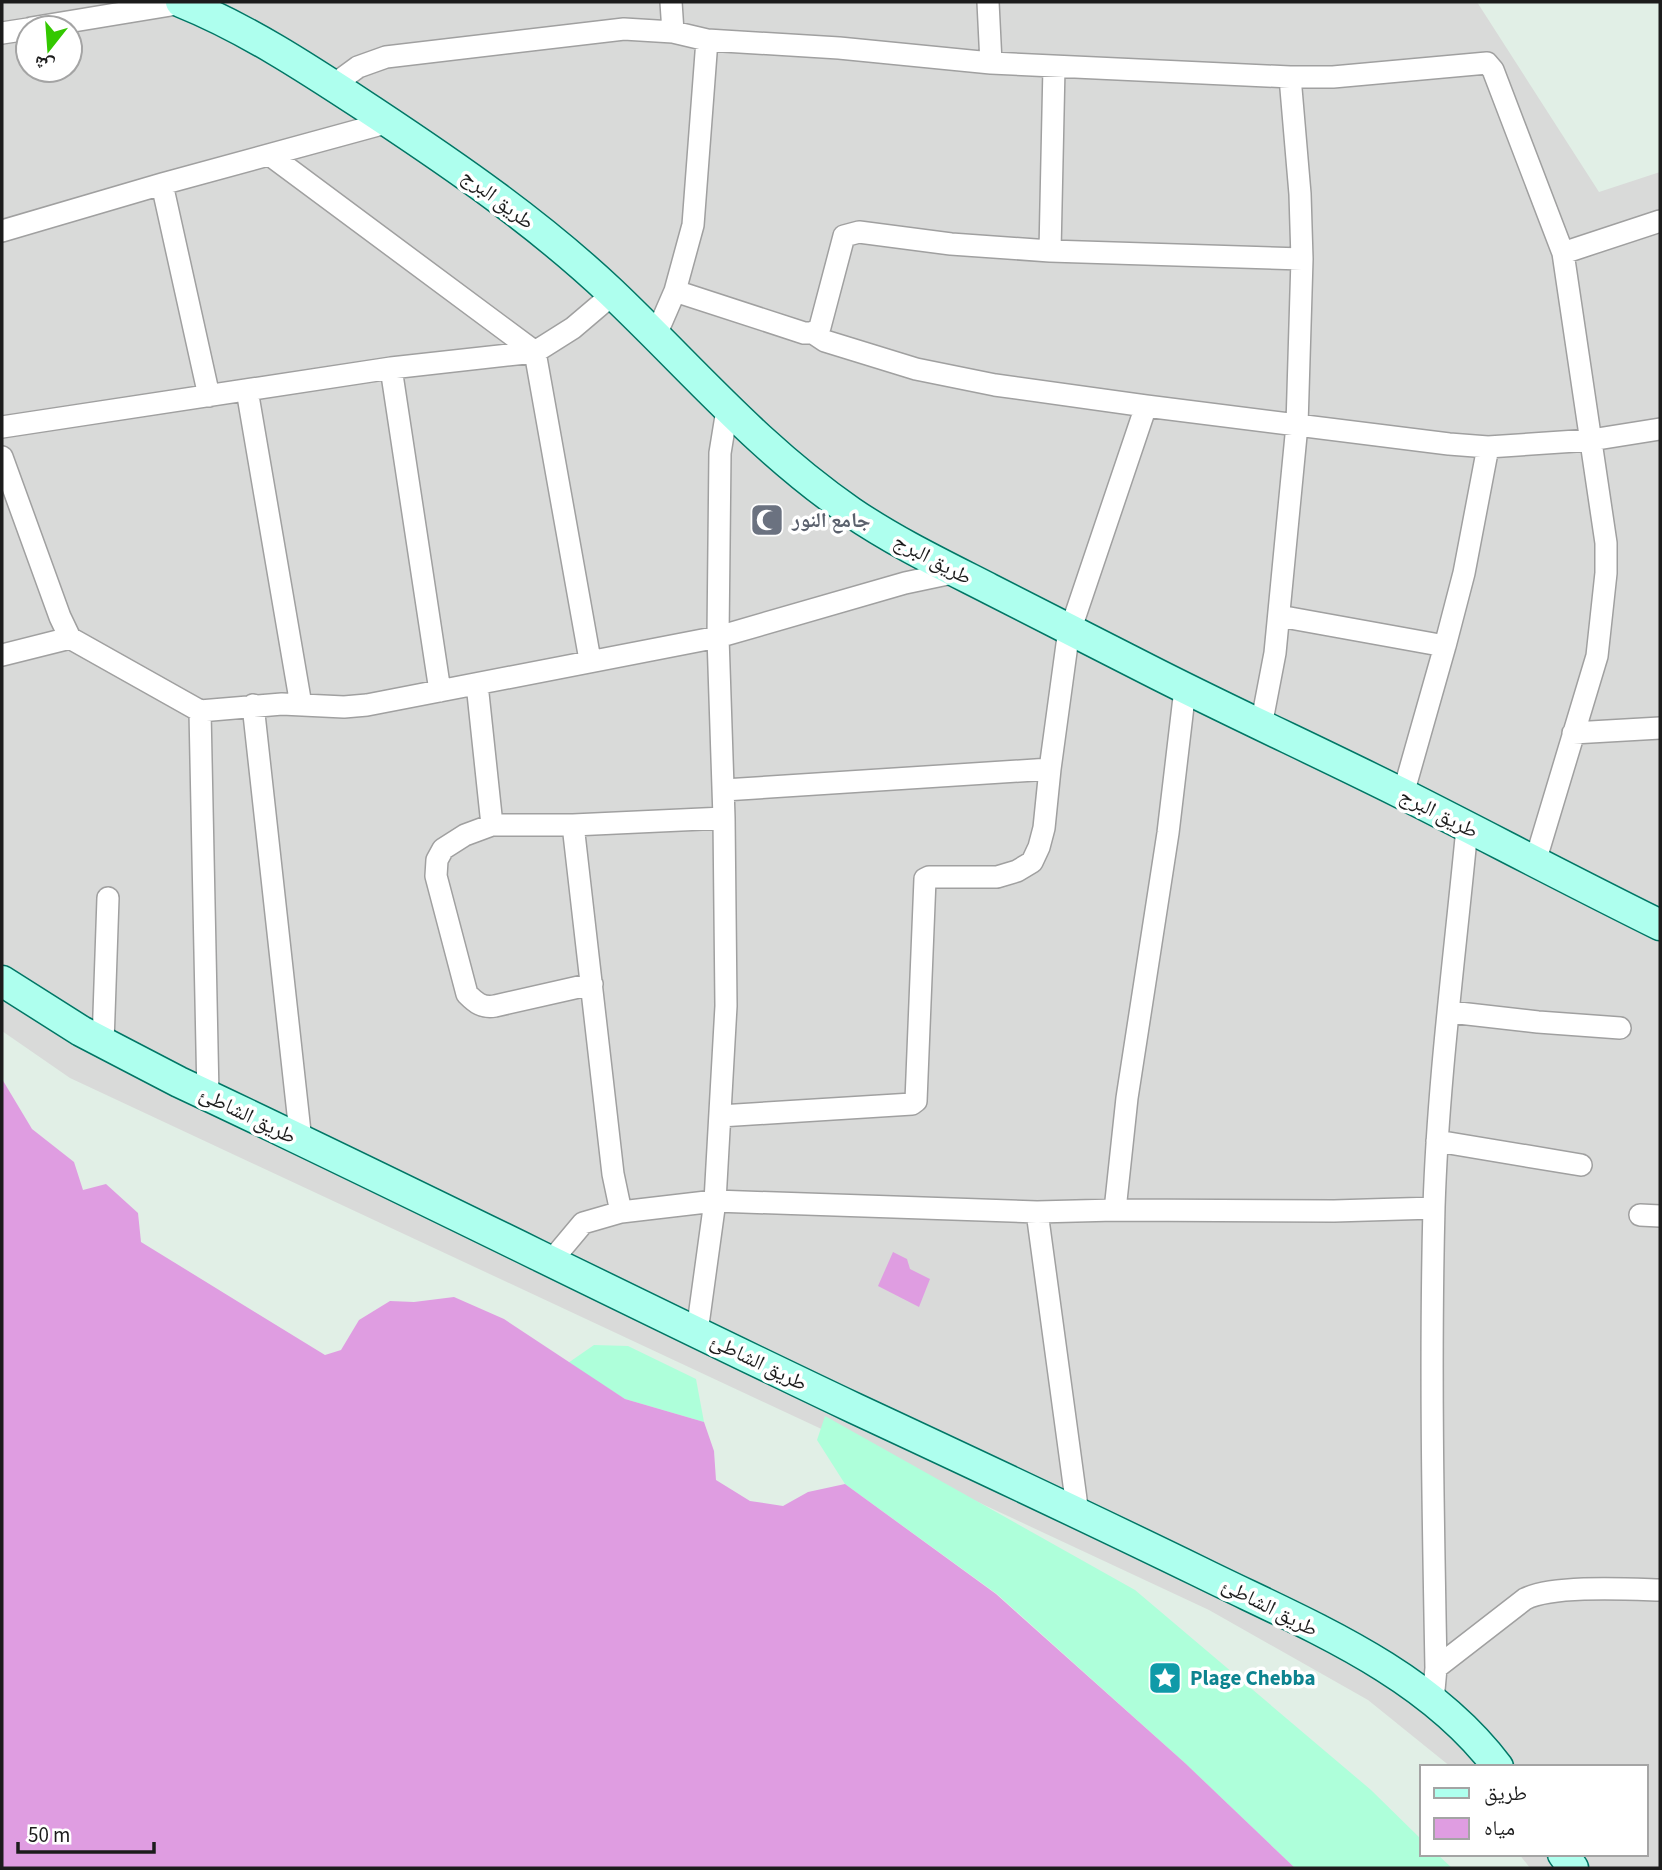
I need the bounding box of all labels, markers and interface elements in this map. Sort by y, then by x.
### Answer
north arrow [14,14,84,84]
text: ش [31,48,58,80]
street label: طريق البرج [455,162,541,236]
mosque icon: جامع النور [748,501,786,539]
place label: جامع النور [791,505,871,535]
street label: طريق البرج [889,526,977,592]
street label: طريق البرج [1394,780,1484,846]
street label: طريق الشاطئ [195,1079,301,1151]
street label: طريق الشاطئ [706,1326,812,1398]
street label: طريق الشاطئ [1217,1570,1323,1644]
place icon: Plage Chebba [1146,1659,1184,1697]
place label: Plage Chebba [1190,1663,1316,1693]
legend [1420,1765,1648,1856]
text: طريق [1484,1778,1527,1808]
scale bar [18,1811,154,1855]
text: مياه [1484,1813,1515,1843]
text: 50 m [28,1820,70,1850]

